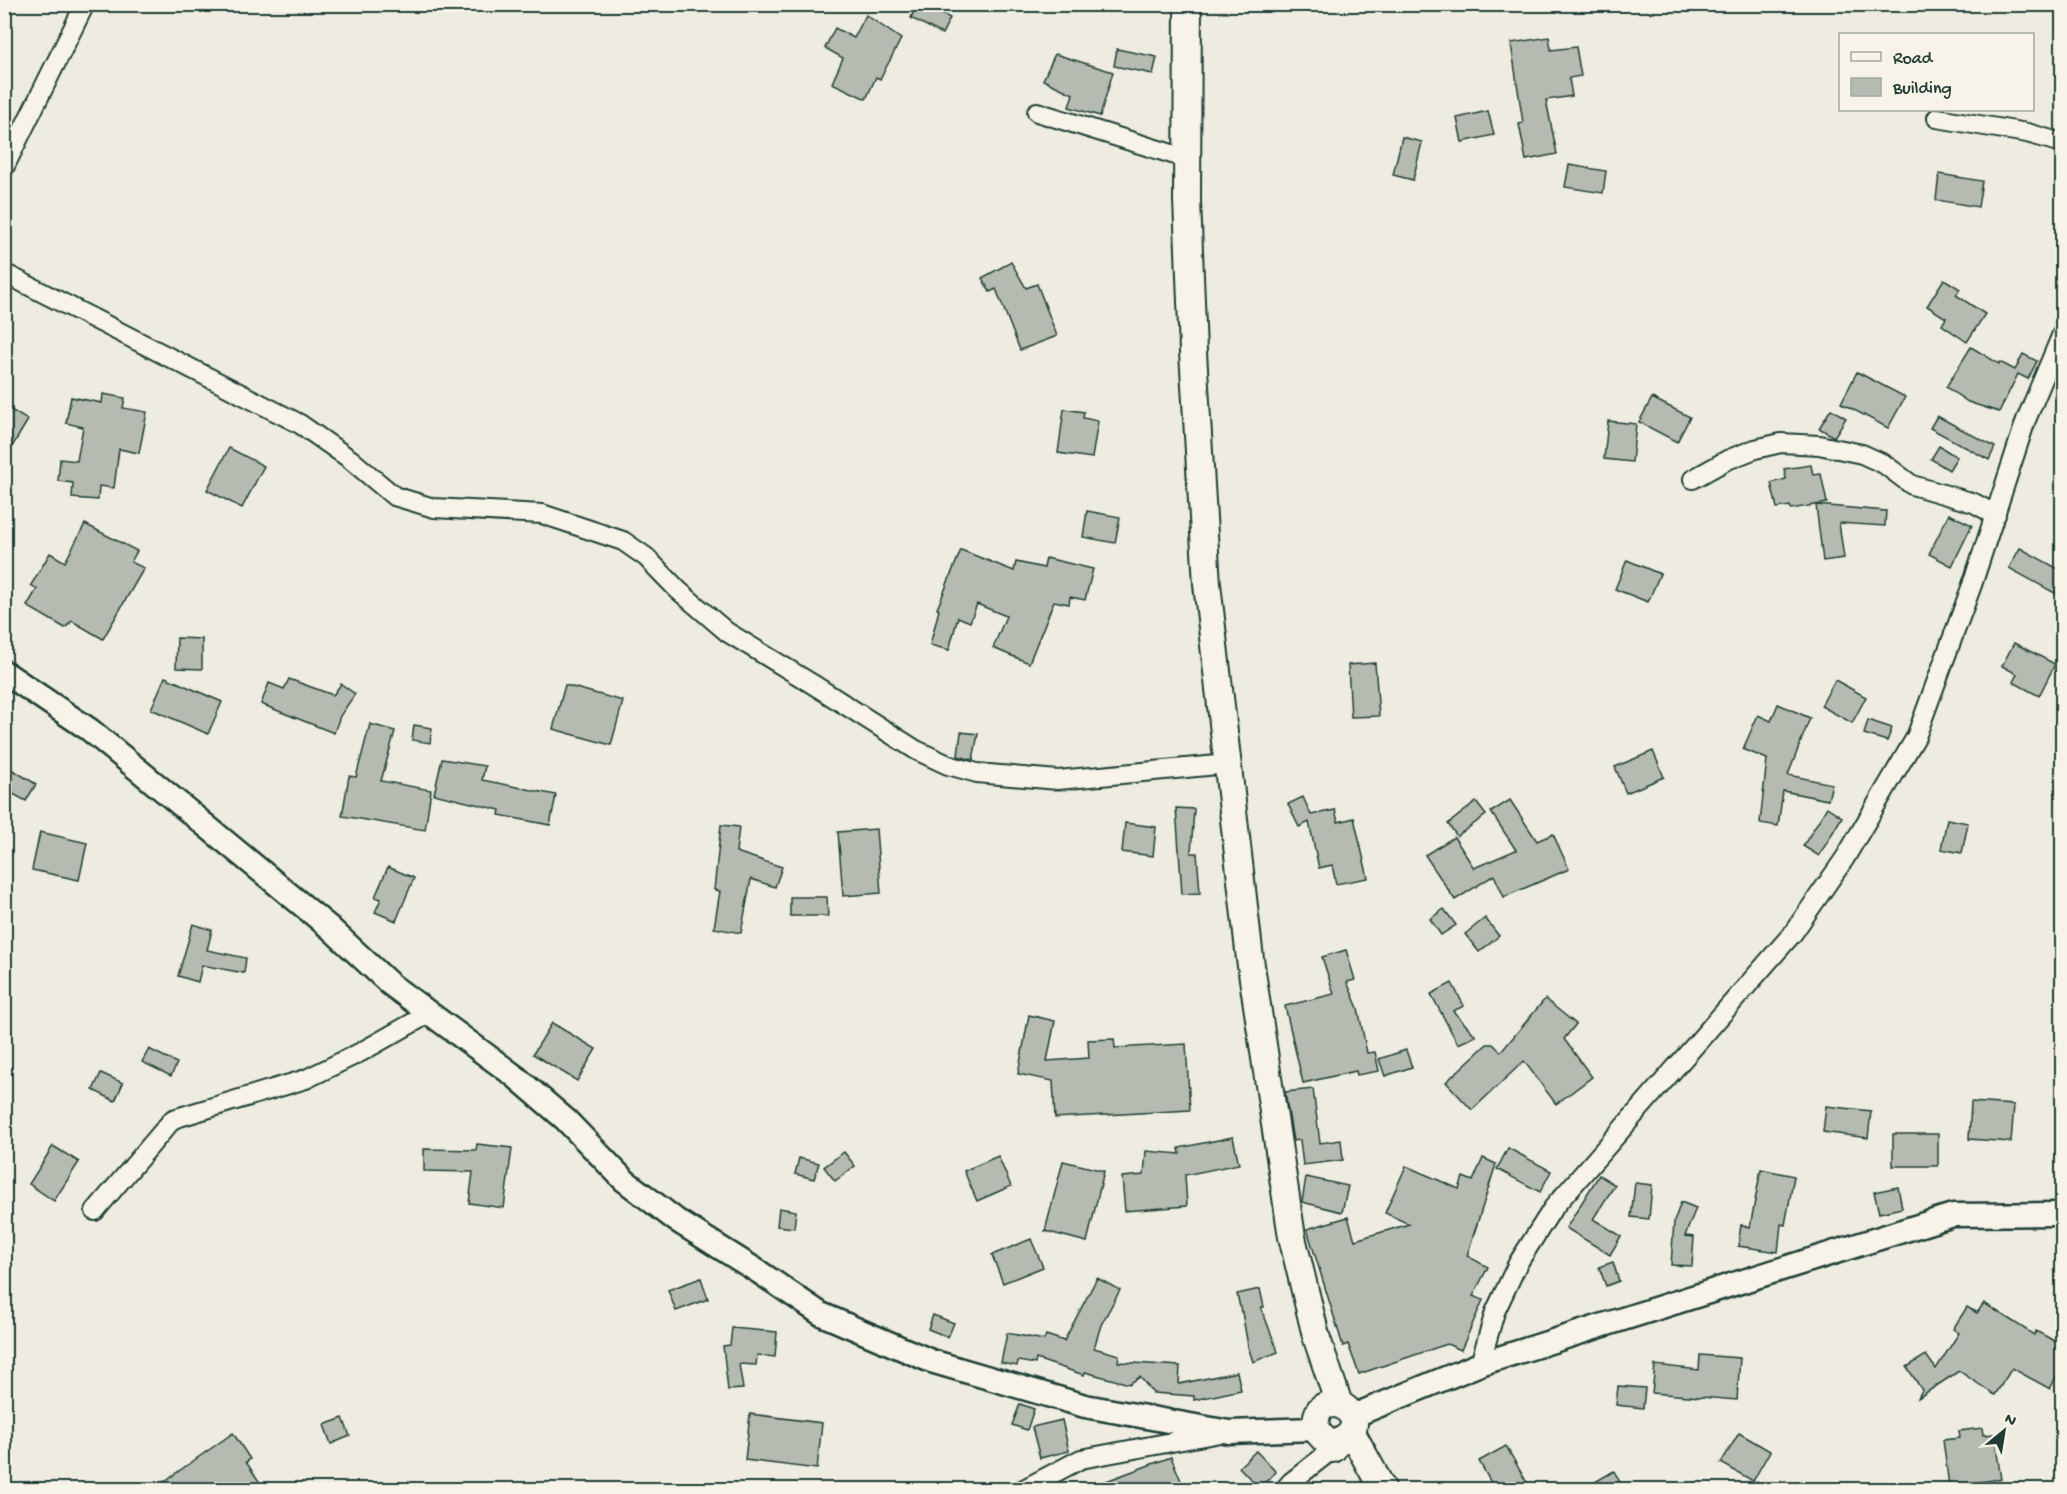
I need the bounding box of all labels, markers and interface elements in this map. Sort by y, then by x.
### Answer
legend [1839,33,2034,111]
text: Road [1893,49,1934,70]
text: Building [1892,79,1952,100]
north arrow [1974,1401,2034,1461]
text: N [2000,1410,2019,1432]

